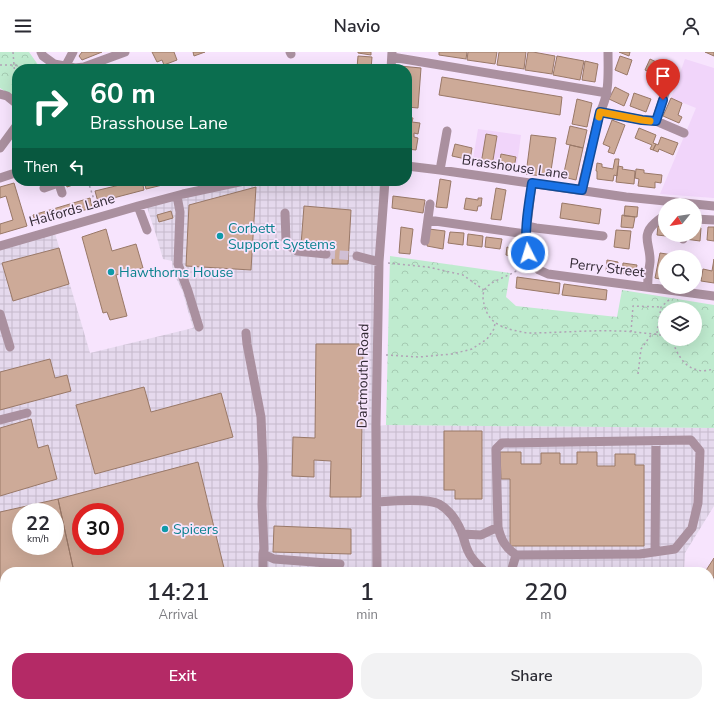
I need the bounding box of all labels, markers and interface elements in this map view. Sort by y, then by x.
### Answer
text: Navio [334,14,380,38]
icon: menu [12,15,34,37]
icon: person [680,15,702,37]
pin [646,59,680,100]
icon: arrive [652,65,674,87]
text: 60 m [90,75,156,113]
icon: right [24,80,76,132]
text: Brasshouse Lane [90,111,228,135]
street label: Brasshouse Lane [461,150,569,184]
icon: left [66,156,88,178]
text: Then [24,157,58,177]
street label: Halfords Lane [27,189,117,231]
north arrow [658,198,702,242]
map controls [658,198,702,346]
place label: Corbett Support Systems [228,219,336,254]
marker: Corbett Support Systems [215,231,225,241]
position arrow [507,232,549,274]
button: search [658,250,702,294]
street label: Perry Street [568,254,646,282]
place label: Hawthorns House [119,263,233,282]
marker: Hawthorns House [106,267,116,277]
button: layers [658,302,702,346]
street label: Dartmouth Road [353,323,373,429]
speed limit sign: 30 [72,503,124,555]
text: 22 [26,510,50,537]
place label: Spicers [173,520,219,539]
marker: Spicers [160,524,170,534]
text: km/h [27,532,49,546]
text: 14:21 [146,576,210,608]
text: 1 [360,576,374,608]
text: 220 [524,576,567,608]
text: Arrival [159,606,198,624]
text: min [356,606,378,624]
text: m [540,606,551,624]
button: Exit [12,653,353,699]
button: Share [361,653,702,699]

